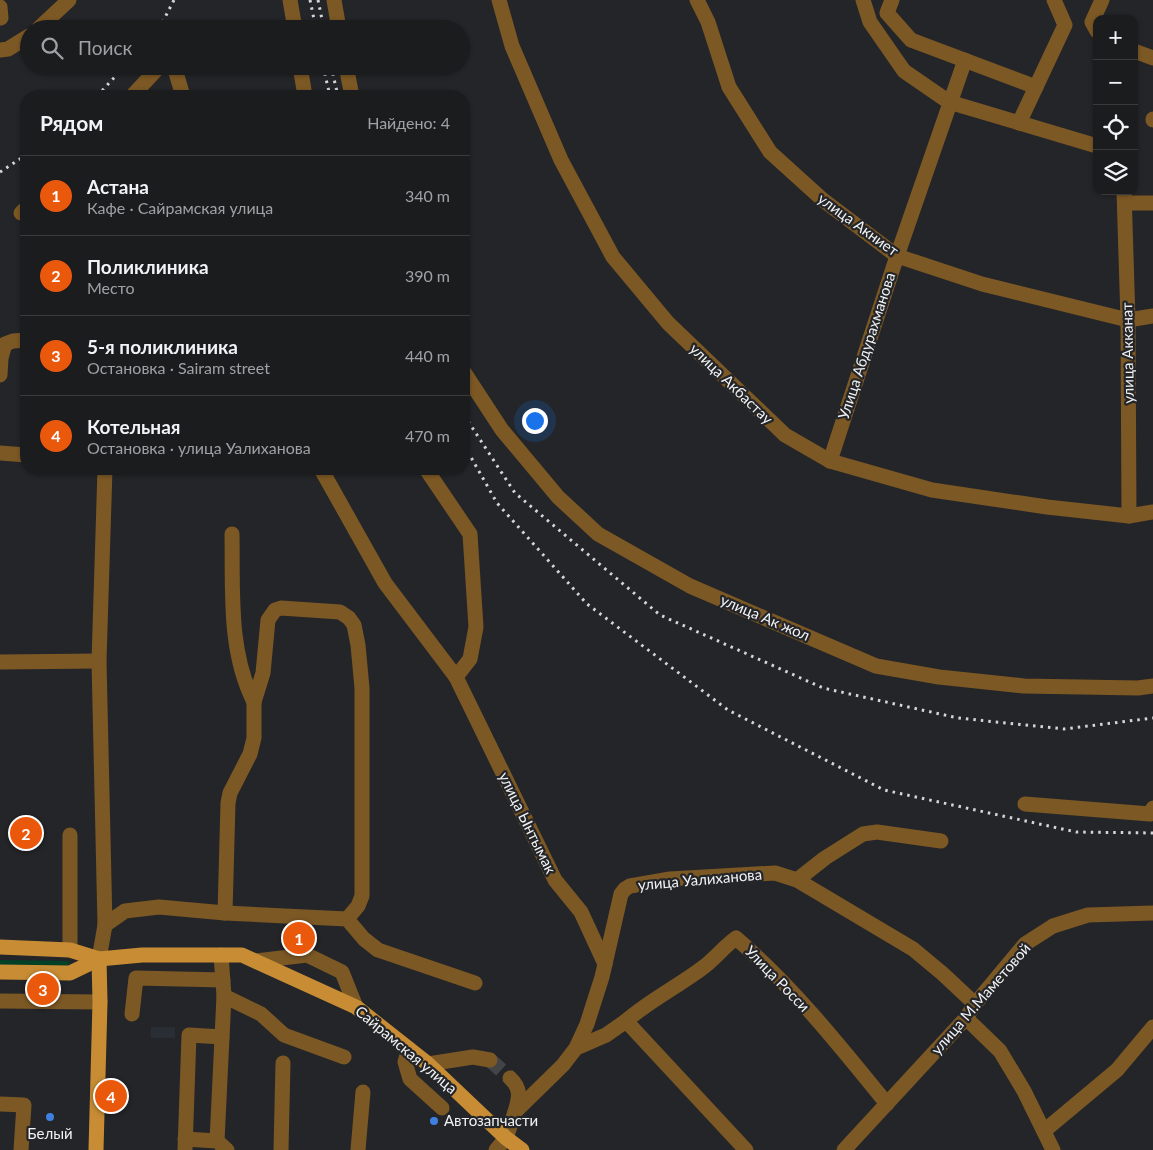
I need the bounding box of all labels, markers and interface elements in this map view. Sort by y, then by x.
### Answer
map controls [1093,15,1138,195]
button: + [1093,15,1138,60]
search box [20,20,470,75]
icon: search [38,34,66,62]
text: Поиск [78,36,132,59]
button: − [1093,60,1138,105]
button: locate [1093,105,1138,150]
text: Рядом [40,110,103,135]
text: Найдено: 4 [367,113,450,132]
button: layers [1093,150,1138,195]
text: Астана [87,175,149,198]
text: 1 [51,186,61,205]
text: 340 m [405,186,450,205]
street label: улица Акниет [815,189,903,260]
text: Кафе · Сайрамская улица [87,198,273,217]
text: Поликлиника [87,255,209,278]
text: 2 [51,266,61,285]
text: 390 m [405,266,450,285]
street label: Улица Абдурахманова [834,270,898,421]
text: Место [87,278,135,297]
street label: улица Акканат [1117,302,1137,404]
text: 5-я поликлиника [87,335,238,358]
street label: улица Акбастау [686,339,777,428]
text: 3 [51,346,61,365]
text: 440 m [405,346,450,365]
text: Остановка · Sairam street [87,358,270,377]
your location [522,408,548,434]
text: Котельная [87,415,180,438]
text: 4 [51,426,61,445]
text: 470 m [405,426,450,445]
text: Остановка · улица Уалиханова [87,438,311,457]
street label: улица Ак жол [718,590,813,644]
street label: улица Ынтымак [496,769,560,877]
pin: 2 [10,814,42,852]
street label: улица Уалиханова [637,865,763,893]
pin: 1 [283,919,315,957]
street label: улица М.Маметовой [927,939,1034,1058]
street label: Улица Росси [742,941,814,1015]
pin: 3 [27,970,59,1008]
street label: Сайрамская улица [352,1001,461,1097]
pin: 4 [95,1077,127,1115]
marker: Белый [44,1111,56,1123]
place label: Автозапчасти [444,1111,538,1129]
marker: Автозапчасти [428,1115,440,1127]
place label: Белый [27,1124,73,1142]

